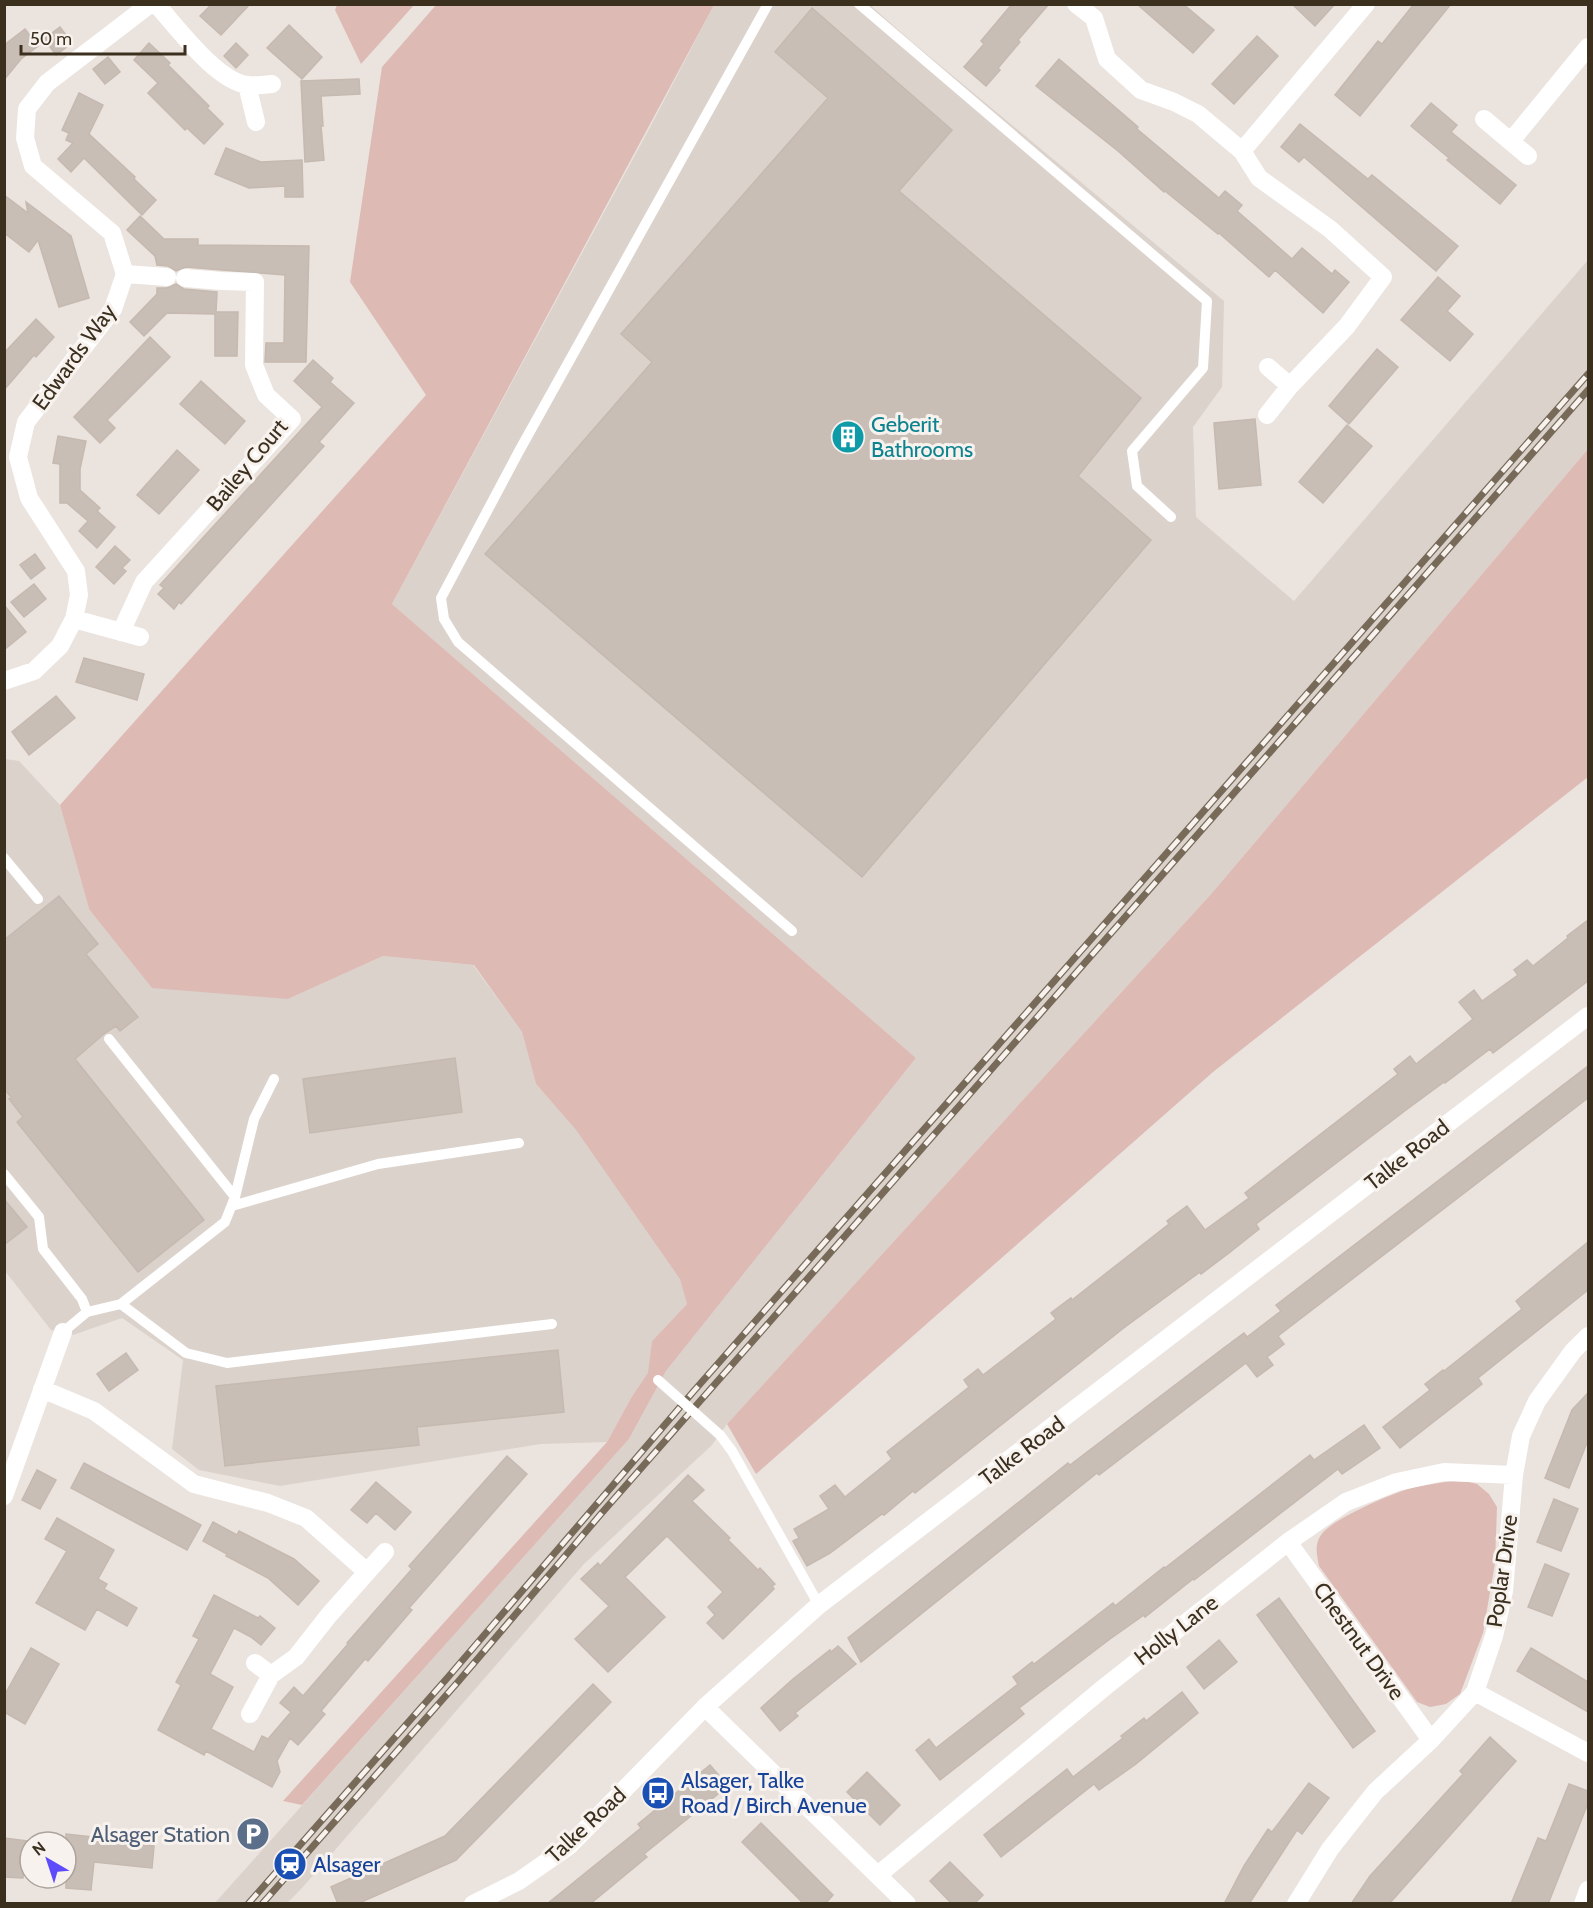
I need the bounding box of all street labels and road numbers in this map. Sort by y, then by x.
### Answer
street label: Edwards Way [26,299,122,415]
street label: Bailey Court [201,413,294,517]
street label: Talke Road [1360,1114,1454,1196]
street label: Talke Road [974,1410,1070,1492]
street label: Poplar Drive [1481,1513,1523,1629]
street label: Chestnut Drive [1307,1577,1411,1705]
street label: Holly Lane [1129,1589,1223,1671]
street label: Talke Road [540,1781,632,1869]

